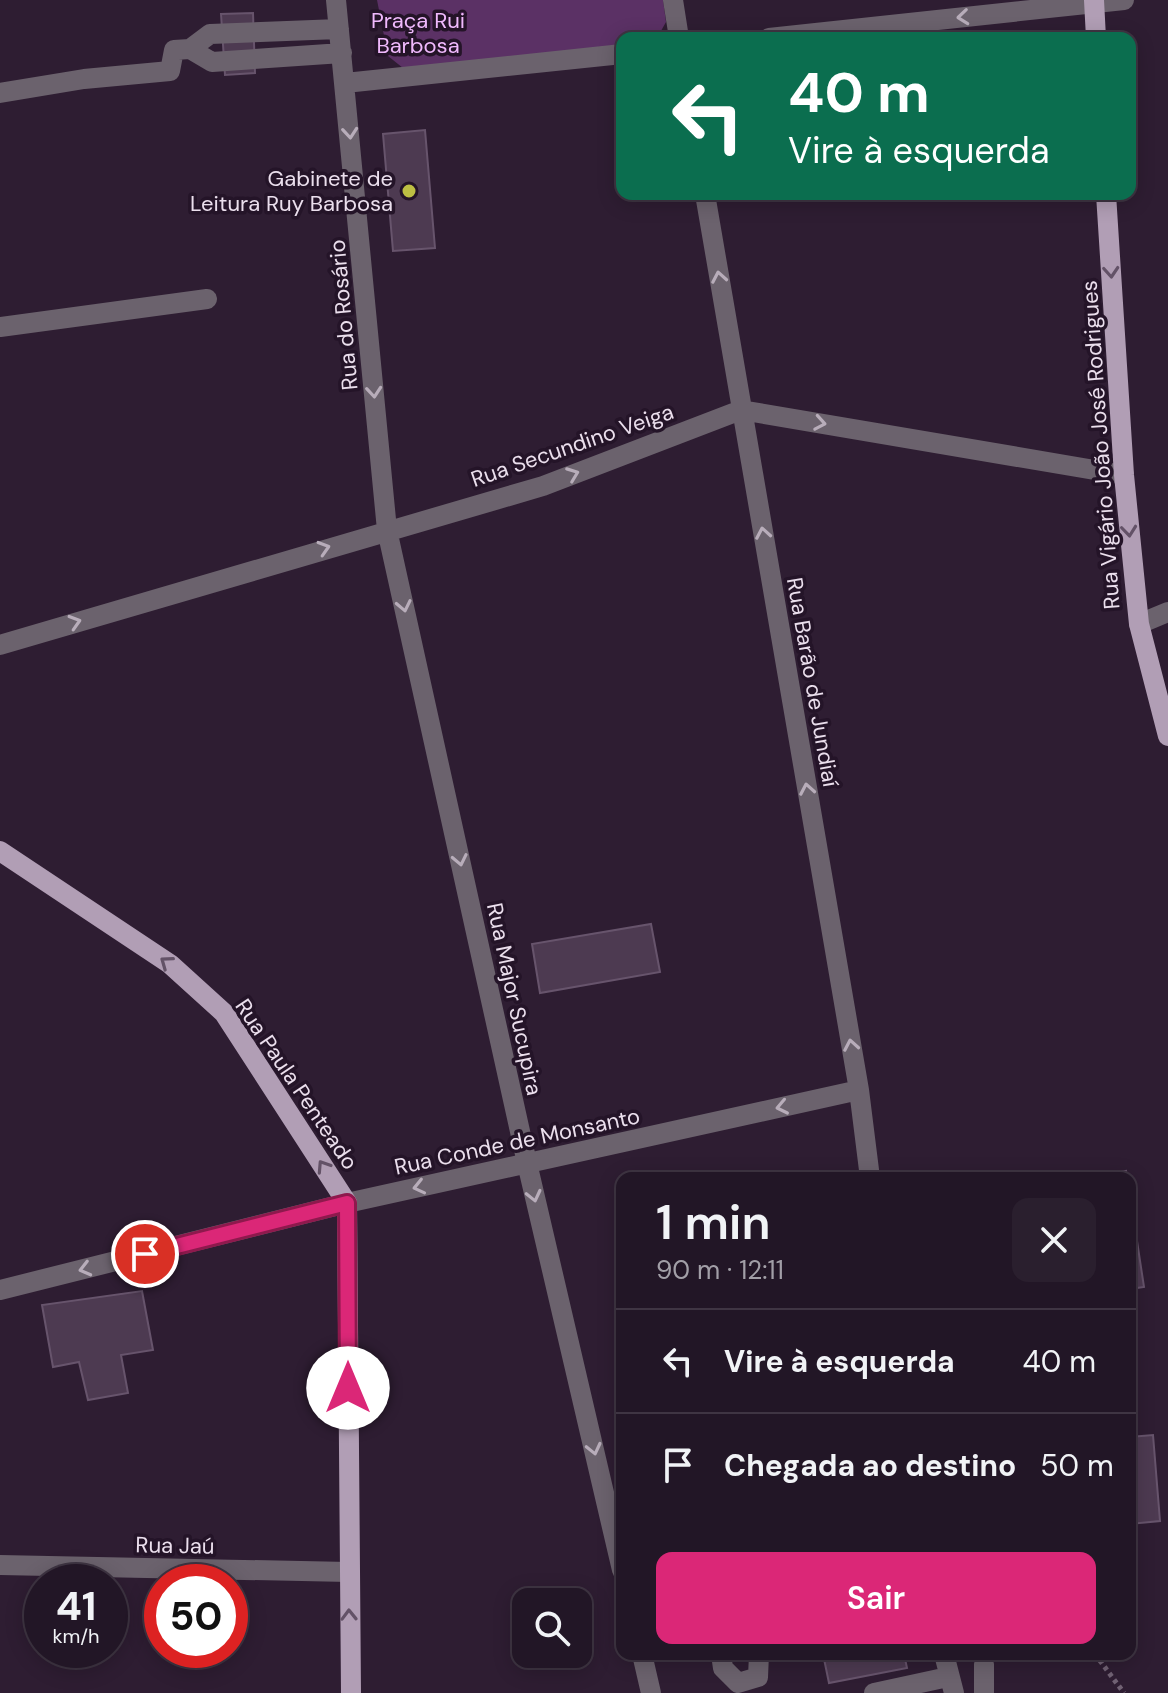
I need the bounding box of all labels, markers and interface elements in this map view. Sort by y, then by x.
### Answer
park label: Praça Rui Barbosa [371,6,465,60]
one-way arrow [956,9,969,26]
text: 40 m [788,56,930,129]
icon: left [656,64,760,168]
one-way arrow [341,127,358,140]
text: Vire à esquerda [788,127,1050,174]
place label: Gabinete de Leitura Ruy Barbosa [190,164,393,218]
marker: Gabinete de Leitura Ruy Barbosa [400,182,418,200]
street label: Rua do Rosário [322,238,365,391]
one-way arrow [1102,266,1119,279]
one-way arrow [711,270,728,283]
street label: Rua Vigário João José Rodrigues [1075,280,1126,610]
one-way arrow [365,386,382,399]
street label: Rua Secundino Veiga [467,397,677,494]
one-way arrow [813,414,827,431]
one-way arrow [565,467,579,484]
one-way arrow [1121,525,1138,538]
one-way arrow [755,526,772,540]
one-way arrow [317,541,330,558]
street label: Rua Barão de Jundiaí [780,575,845,789]
one-way arrow [395,599,412,612]
one-way arrow [67,615,81,631]
one-way arrow [799,782,816,796]
one-way arrow [451,853,468,866]
street label: Rua Major Sucupira [480,900,549,1098]
one-way arrow [160,957,174,972]
street label: Rua Paula Penteado [229,993,365,1175]
one-way arrow [843,1039,860,1052]
one-way arrow [776,1098,790,1115]
street label: Rua Conde de Monsanto [392,1101,643,1182]
one-way arrow [318,1160,333,1175]
one-way arrow [413,1178,426,1195]
one-way arrow [525,1188,542,1202]
text: 1 min [656,1191,771,1254]
button: close [1012,1198,1096,1282]
pin [111,1220,179,1288]
icon: arrive [123,1232,167,1276]
text: 90 m · 12:11 [656,1253,784,1287]
one-way arrow [79,1259,92,1276]
icon: left [656,1339,700,1383]
text: Vire à esquerda [724,1342,955,1381]
text: 40 m [1023,1342,1096,1381]
position arrow [306,1346,390,1430]
one-way arrow [584,1442,601,1455]
icon: arrive [656,1443,700,1487]
text: Chegada ao destino [724,1446,1016,1485]
text: 50 m [1040,1446,1114,1485]
street label: Rua Jaú [135,1530,215,1561]
button: Sair [656,1552,1096,1644]
speed limit sign: 50 [144,1564,248,1668]
text: 41 [56,1580,96,1632]
map controls [512,1588,592,1668]
button: search [512,1588,592,1668]
one-way arrow [341,1608,358,1621]
text: km/h [52,1623,100,1649]

